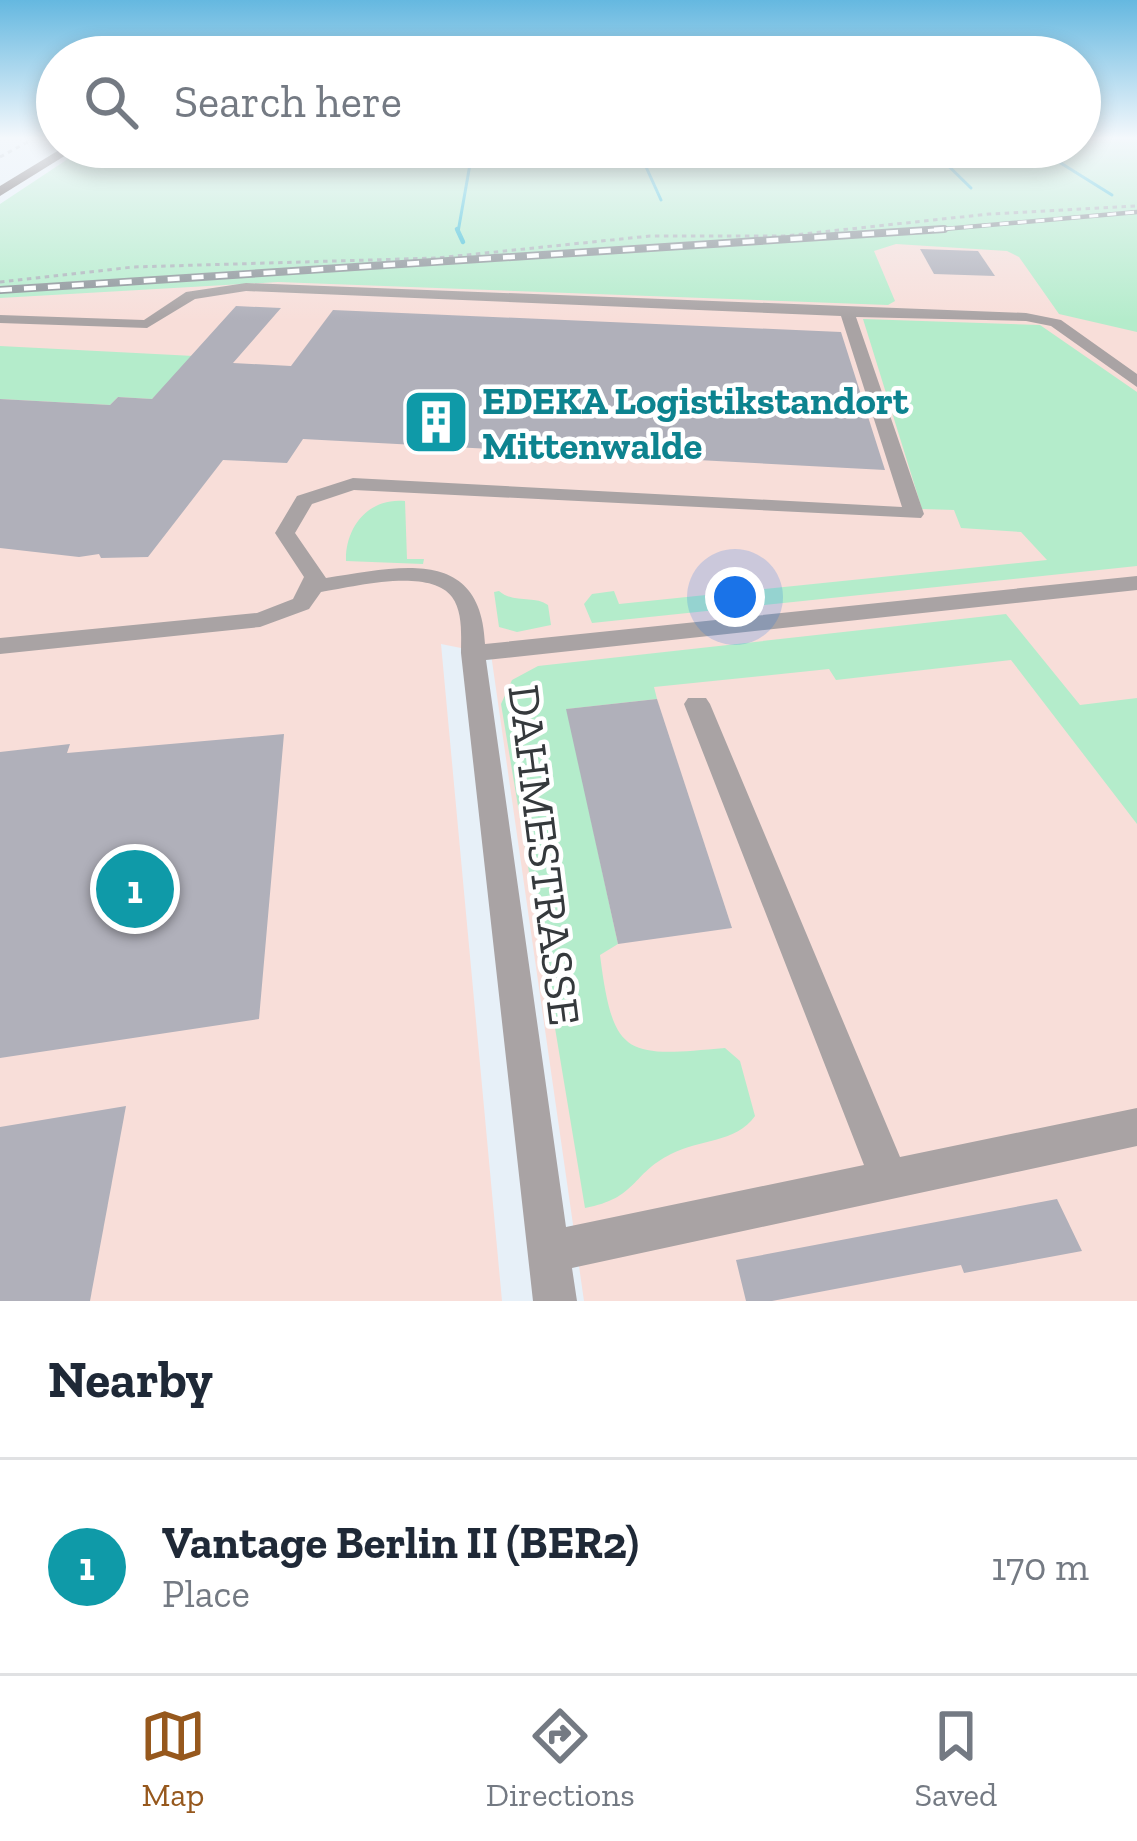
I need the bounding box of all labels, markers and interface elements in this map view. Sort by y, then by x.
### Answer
search box [36,36,1101,168]
icon: search [78,69,144,135]
text: Search here [174,75,402,129]
place label: EDEKA Logistikstandort Mittenwalde [482,377,909,469]
building icon: EDEKA Logistikstandort Mittenwalde [401,387,471,457]
your location [705,567,765,627]
street label: DAHMESTRASSE [496,682,592,1028]
pin: 1 [96,844,174,934]
text: Nearby [48,1349,213,1410]
text: Vantage Berlin II (BER2) [162,1516,639,1570]
text: 1 [79,1543,95,1590]
text: 170 m [991,1543,1089,1590]
text: Place [162,1570,250,1617]
tab: Map [140,1703,206,1814]
tab: Directions [486,1703,635,1814]
tab: Saved [914,1703,997,1814]

